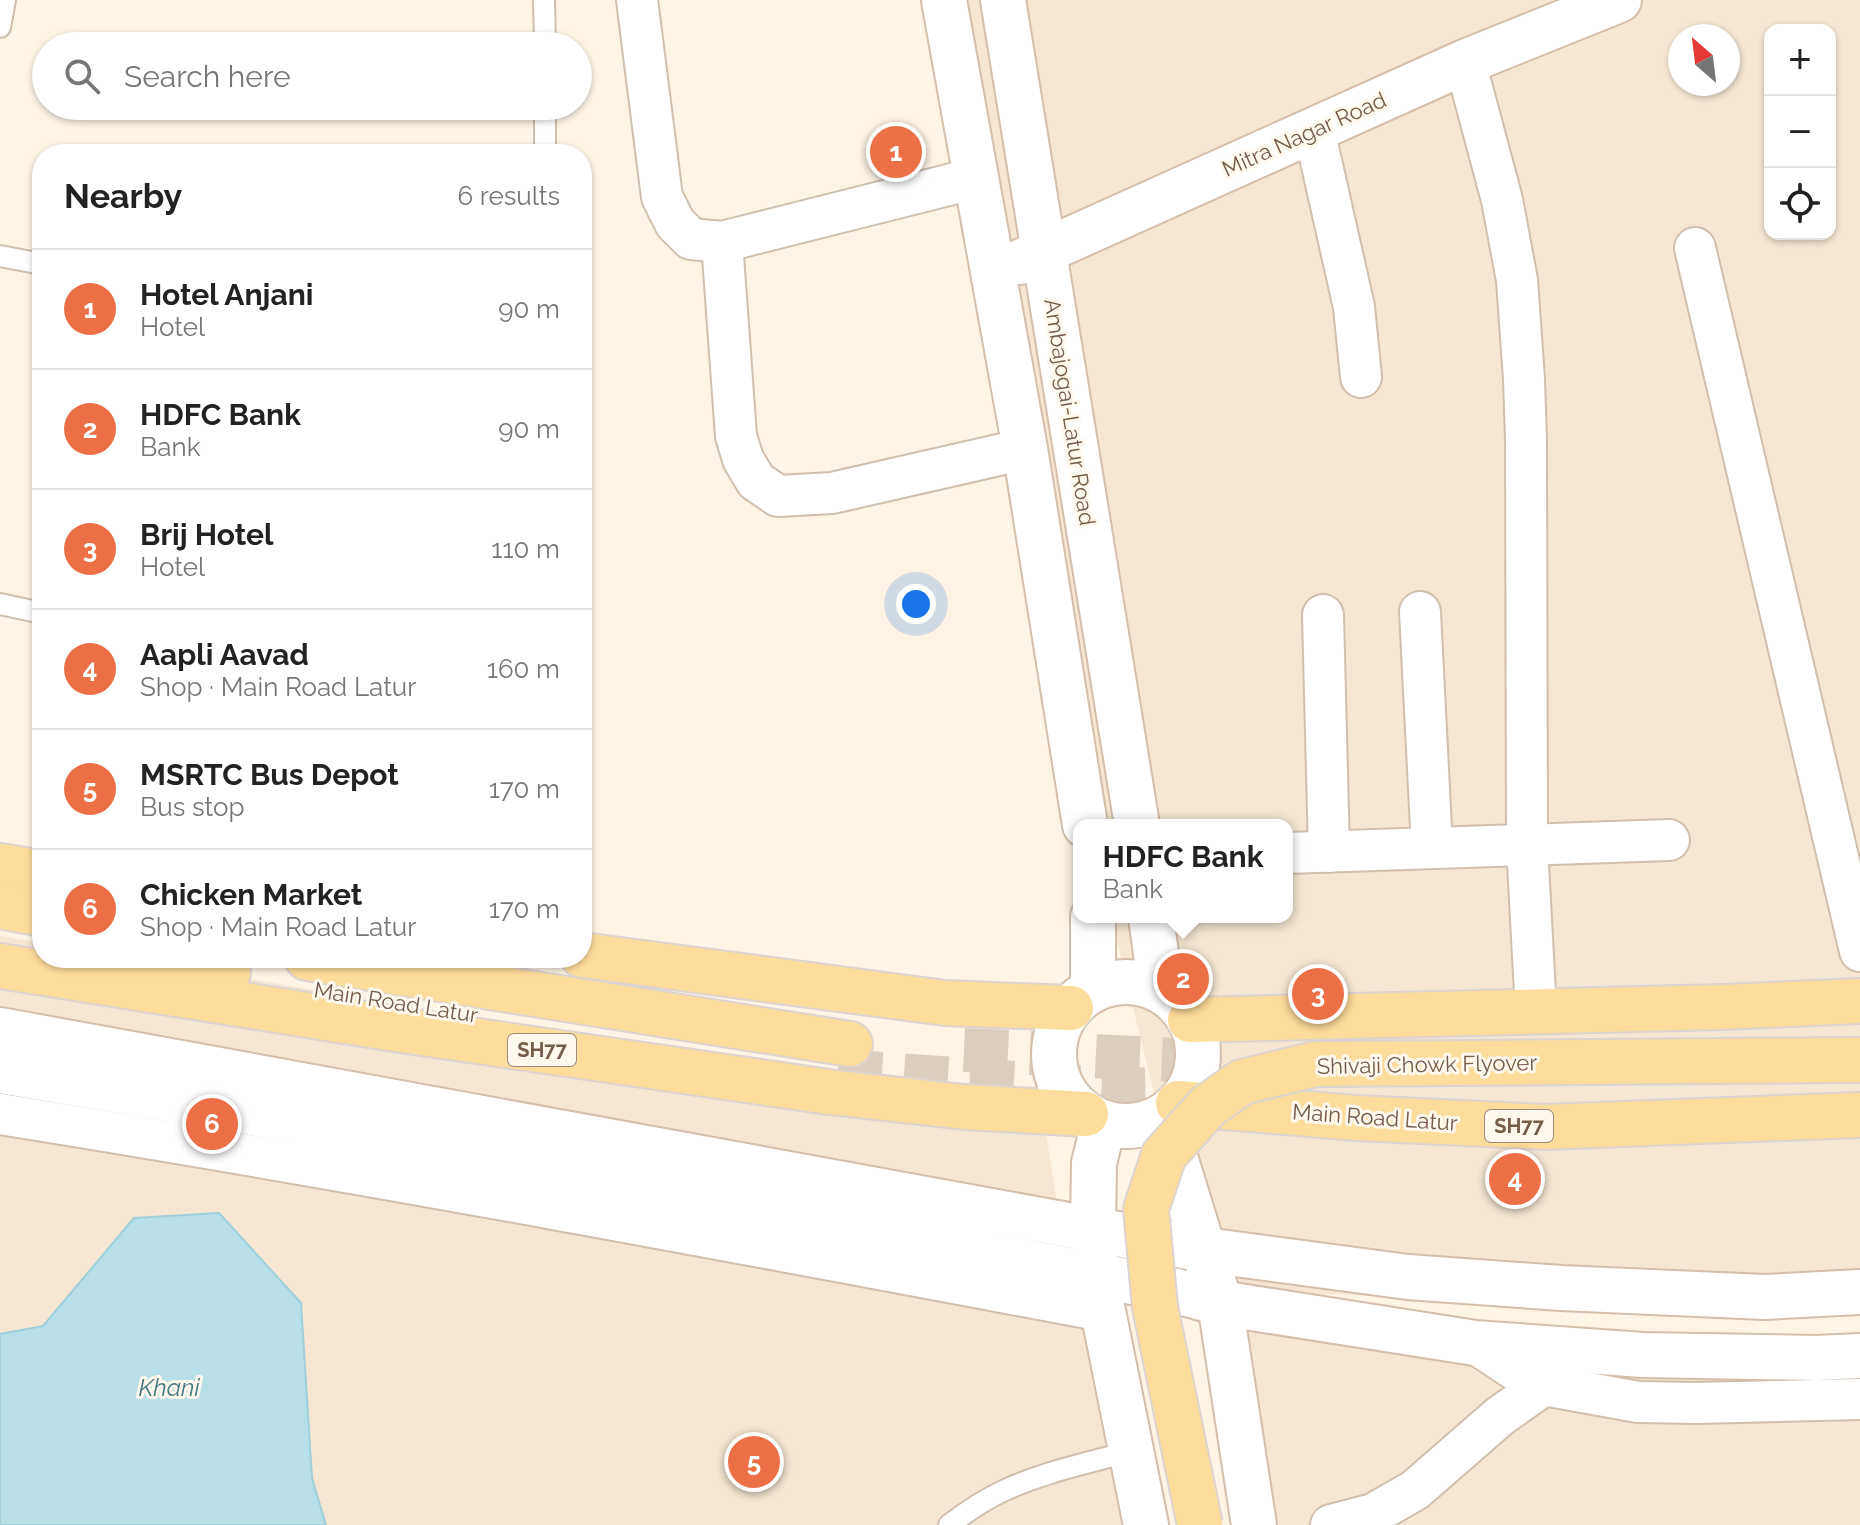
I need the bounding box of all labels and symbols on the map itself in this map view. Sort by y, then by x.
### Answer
north arrow [1668,24,1740,96]
street label: Mitra Nagar Road [1218,86,1390,182]
pin: 1 [870,122,922,182]
street label: Ambajogai-Latur Road [1039,297,1101,527]
your location [896,584,936,624]
pin: 2 [1157,949,1209,1009]
pin: 3 [1292,964,1344,1024]
street label: Main Road Latur [312,976,480,1028]
road number: SH77 [508,1034,576,1066]
street label: Shivaji Chowk Flyover [1317,1049,1538,1079]
pin: 6 [186,1094,238,1154]
street label: Main Road Latur [1291,1098,1459,1136]
road number: SH77 [1485,1110,1553,1142]
pin: 4 [1489,1149,1541,1209]
water label: Khani [138,1373,200,1402]
pin: 5 [728,1432,780,1492]

